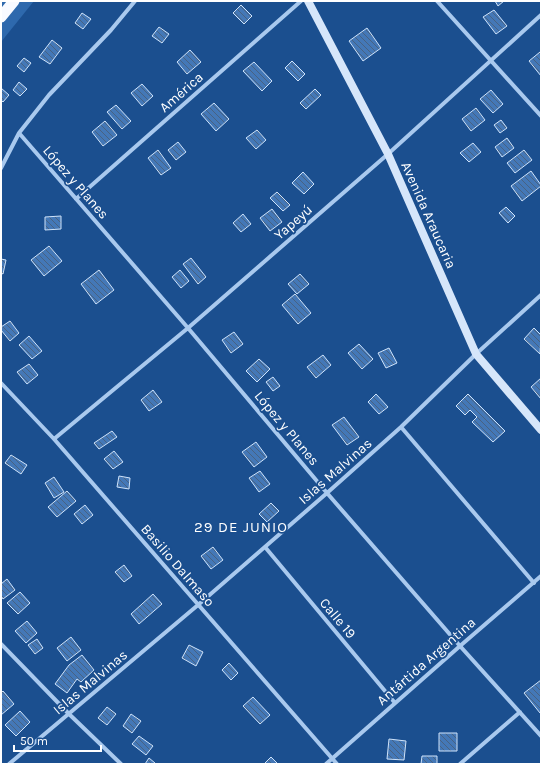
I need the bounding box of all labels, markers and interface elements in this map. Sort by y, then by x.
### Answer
street label: América [156,69,207,116]
street label: López y Planes [39,142,112,223]
street label: Avenida Araucaria [397,159,460,271]
street label: Yapeyú [271,201,316,244]
street label: López y Planes [251,388,323,469]
street label: Islas Malvinas [295,435,376,508]
district label: 29 DE JUNIO [194,518,288,536]
street label: Basilio Dalmaso [137,521,218,610]
street label: Calle 19 [316,595,359,642]
street label: Antártida Argentina [373,614,479,709]
street label: Islas Malvinas [50,646,131,718]
scale bar [14,727,101,753]
text: 50 m [20,734,48,748]

